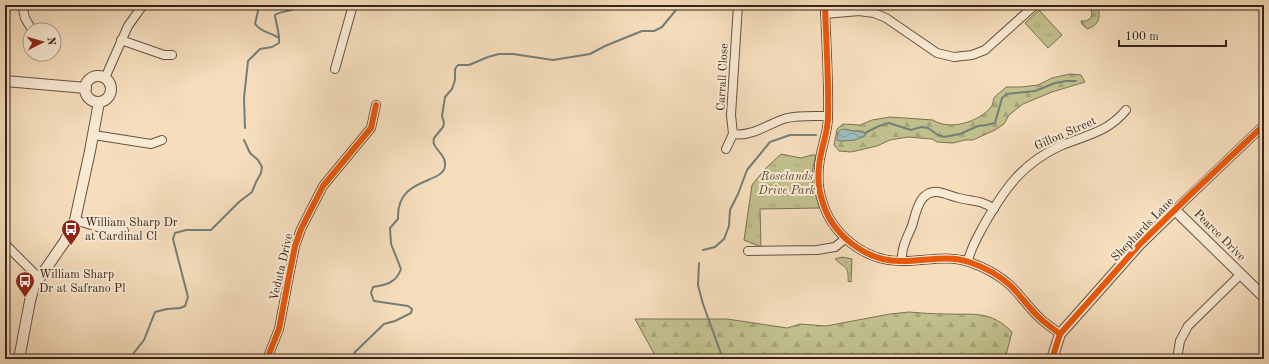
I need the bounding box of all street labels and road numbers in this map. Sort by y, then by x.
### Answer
street label: Carrall Close [715,43,731,111]
street label: Gillon Street [1033,115,1098,153]
street label: Shephards Lane [1109,195,1176,264]
street label: Pearce Drive [1191,208,1248,264]
street label: Veduta Drive [268,232,296,302]

